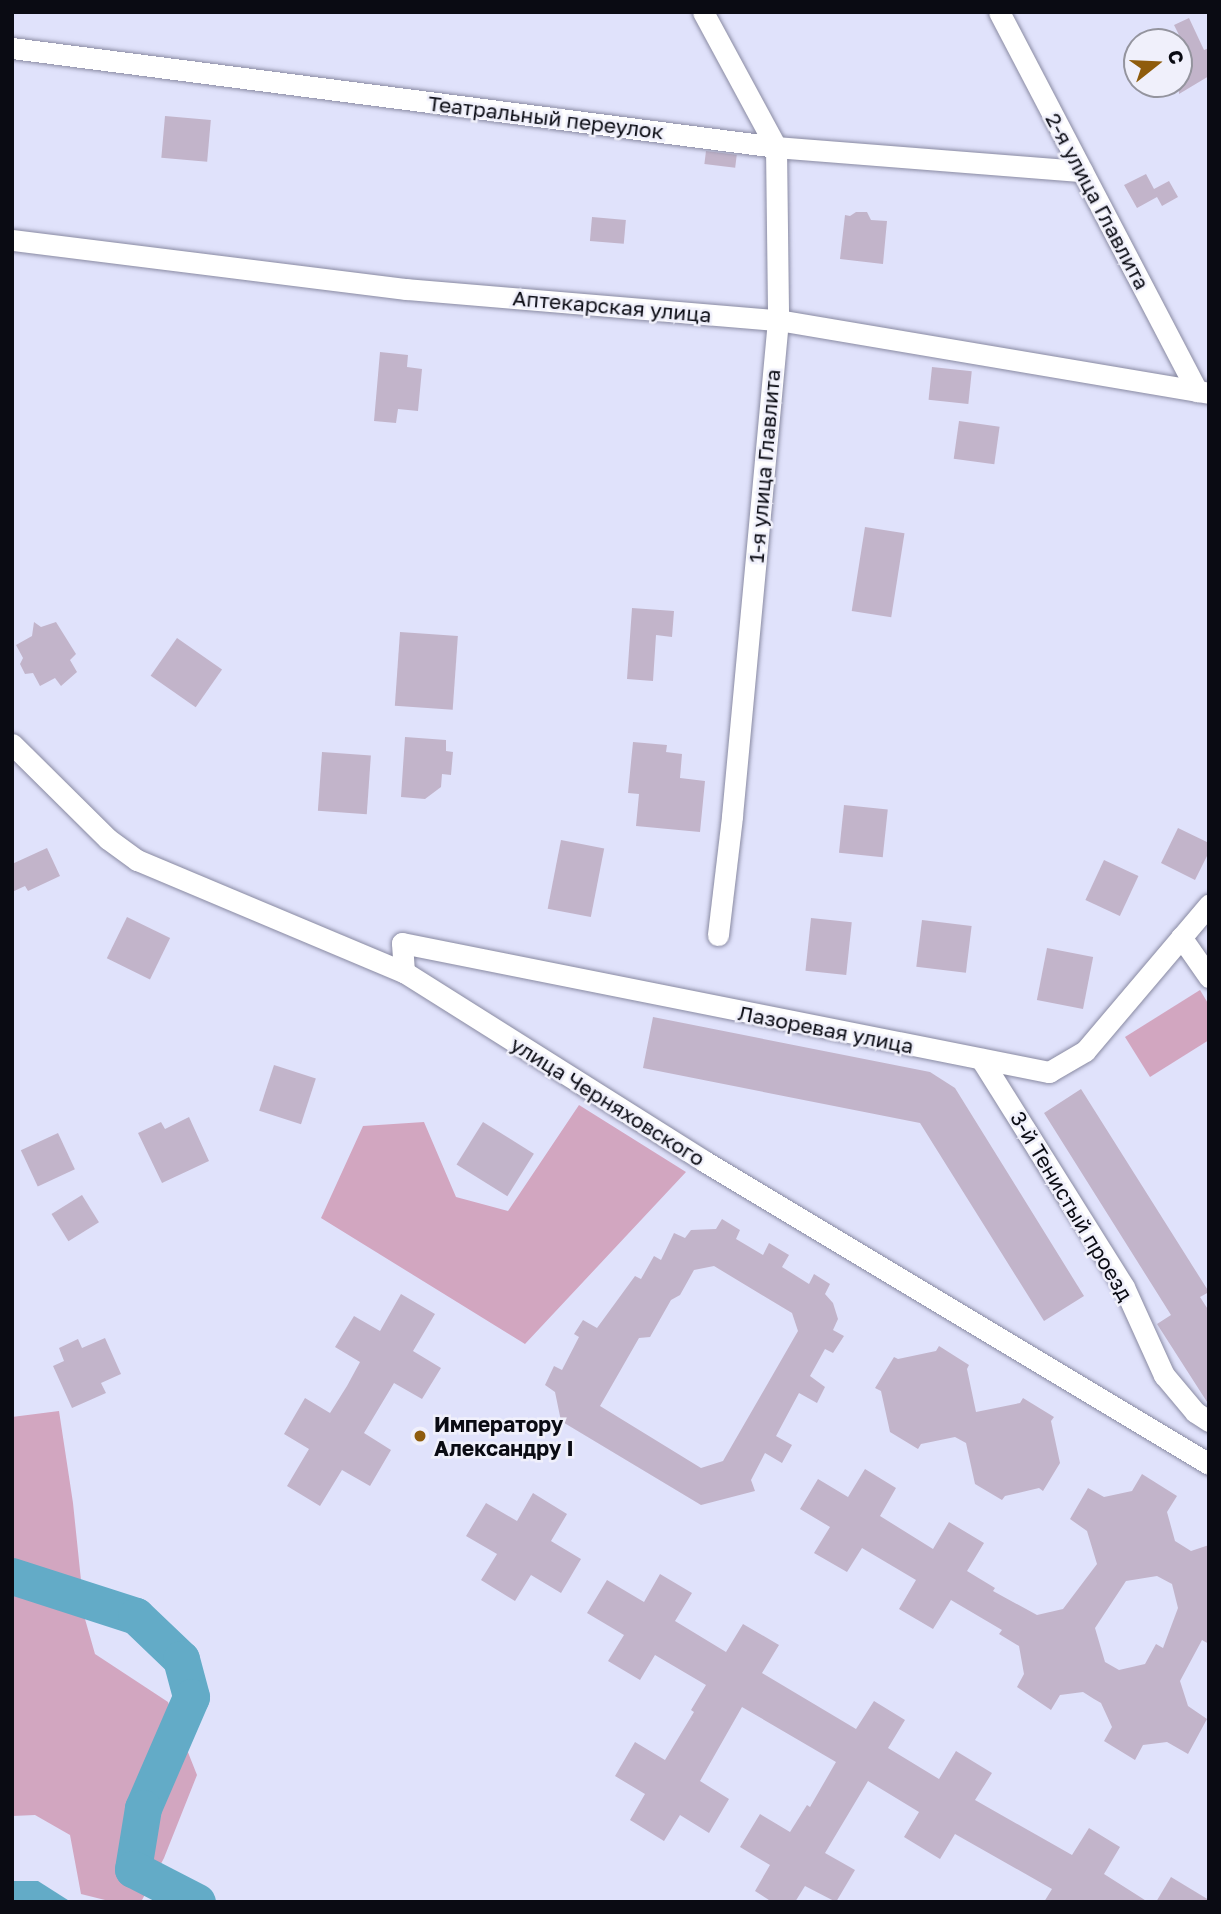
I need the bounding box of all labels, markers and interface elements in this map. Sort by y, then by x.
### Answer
north arrow [1123,28,1193,98]
text: С [1164,47,1190,67]
street label: Театральный переулок [427,90,665,144]
street label: 2-я улица Главлита [1041,108,1155,294]
street label: Аптекарская улица [512,285,712,327]
street label: 1-я улица Главлита [743,368,785,564]
street label: Лазоревая улица [736,1000,916,1058]
street label: улица Черняховского [506,1031,710,1171]
street label: 3-й Тенистый проезд [1005,1107,1139,1305]
place label: Императору Александру I [434,1411,574,1461]
marker: Императору Александру I [412,1428,428,1444]

